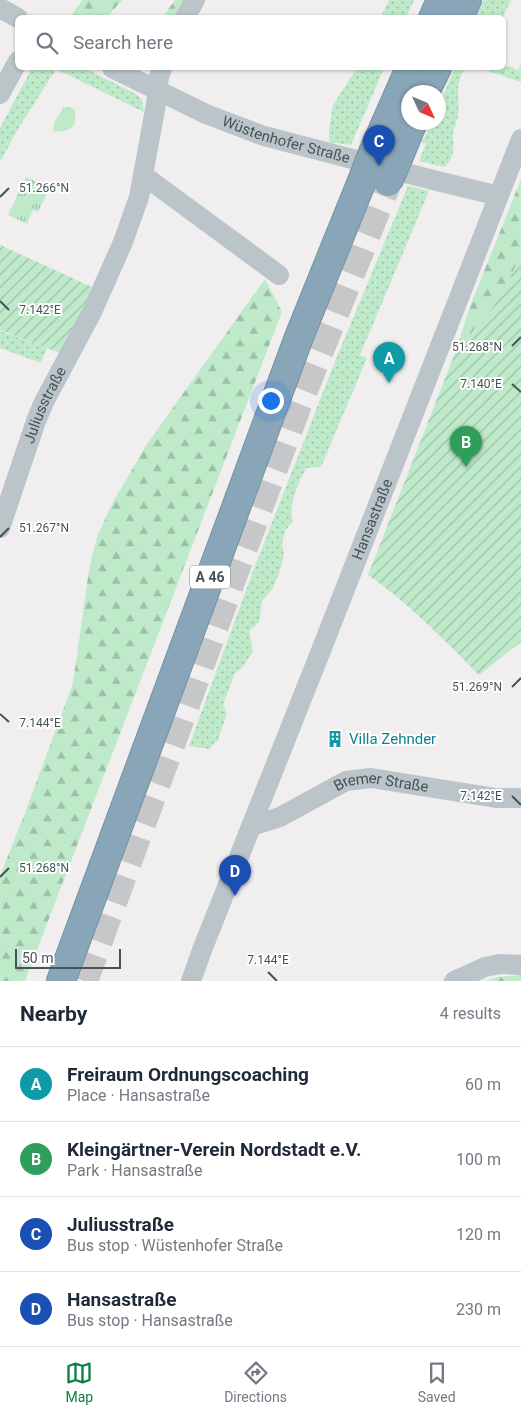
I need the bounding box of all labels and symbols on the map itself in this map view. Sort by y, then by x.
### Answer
north arrow [401,85,446,130]
street label: Wüstenhofer Straße [220,112,352,167]
pin: C [363,125,395,166]
text: 51.266°N [19,181,69,195]
text: 7.142°E [19,303,61,317]
text: 51.268°N [452,340,502,354]
pin: A [373,342,405,383]
street label: Juliusstraße [20,364,70,446]
text: 7.140°E [460,377,502,391]
your location [258,388,284,414]
pin: B [450,426,482,467]
street label: Hansastraße [348,476,396,562]
text: 51.267°N [19,521,69,535]
road number: A 46 [190,566,230,588]
text: 51.269°N [452,680,502,694]
text: 7.144°E [19,716,61,730]
building icon: Villa Zehnder [325,729,345,749]
place label: Villa Zehnder [349,730,436,748]
street label: Bremer Straße [331,769,430,796]
text: 7.142°E [460,789,502,803]
pin: D [219,855,251,896]
text: 51.268°N [19,861,69,875]
scale bar [15,946,121,969]
text: 7.144°E [247,953,289,967]

